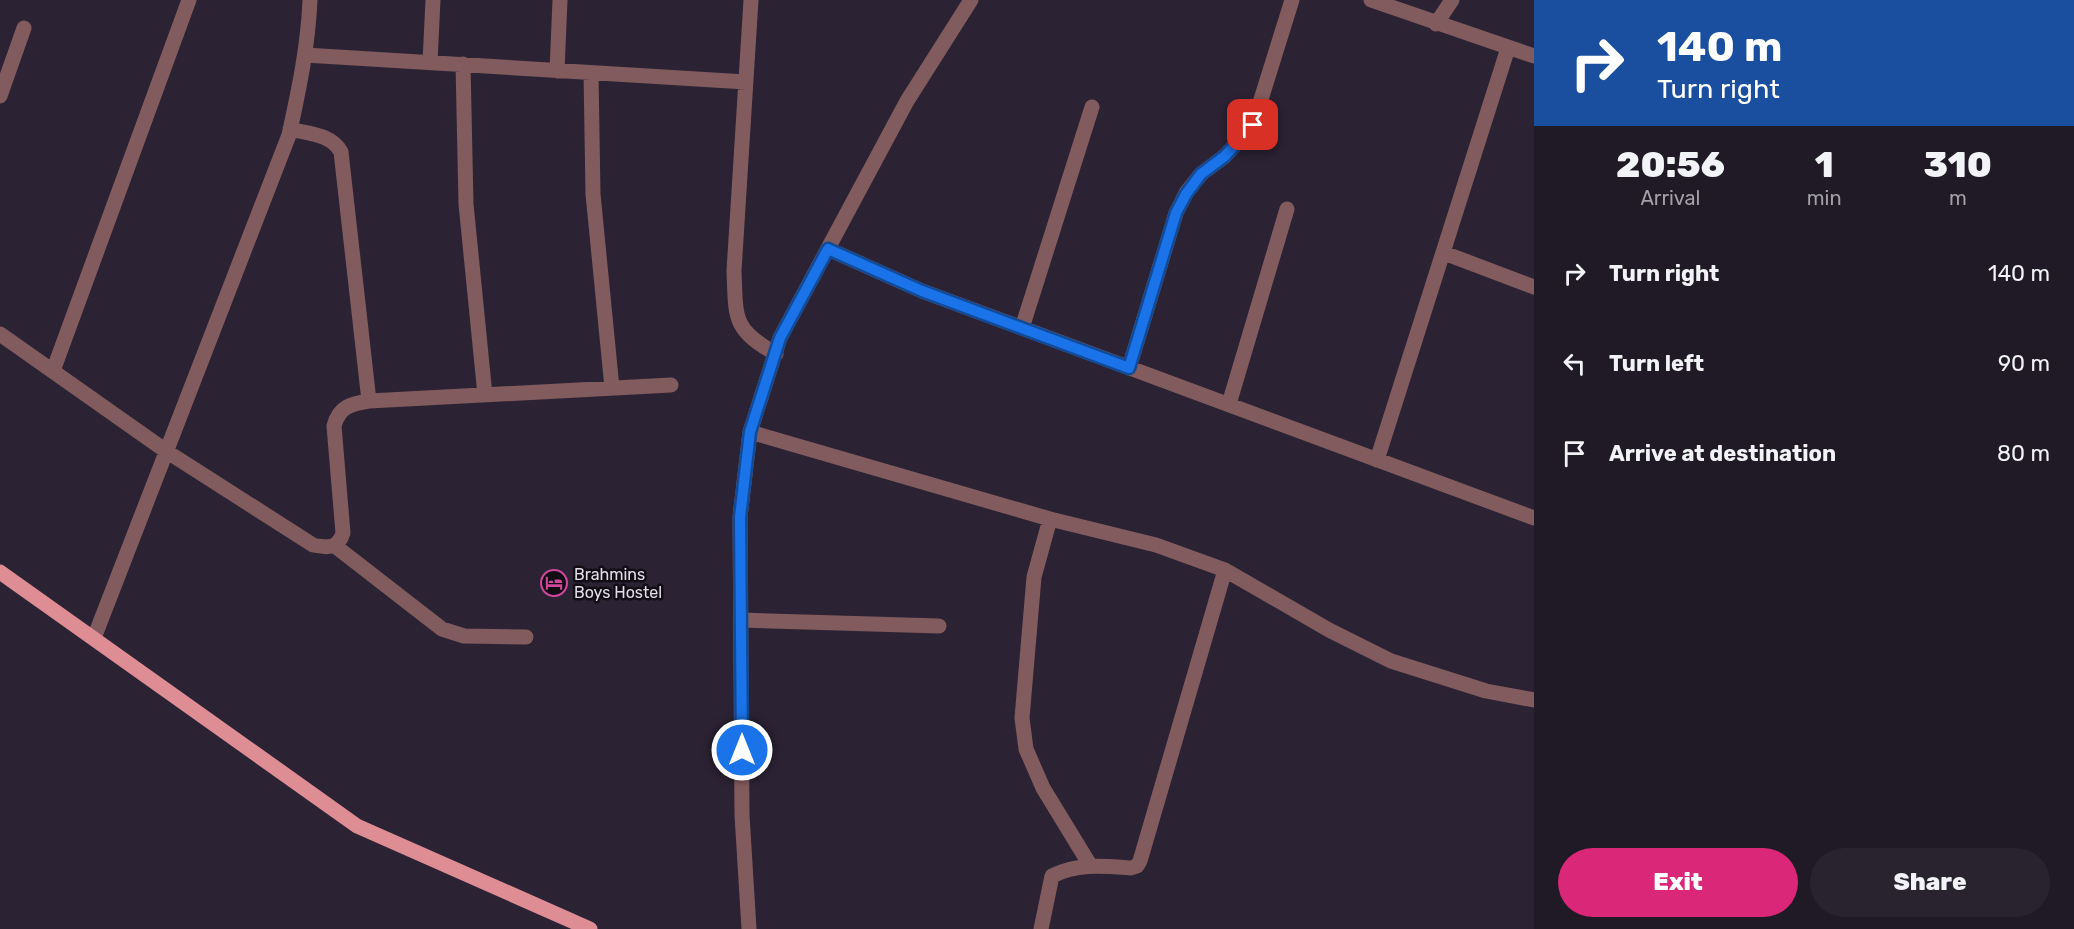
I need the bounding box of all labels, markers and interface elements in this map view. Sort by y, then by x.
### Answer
text: 140 m [1657,22,1783,72]
icon: right [1558,24,1636,102]
text: Turn right [1657,73,1780,105]
pin [1227,99,1278,150]
icon: arrive [1236,108,1269,141]
text: 20:56 [1616,143,1725,186]
text: 1 [1815,143,1834,186]
text: 310 [1924,143,1992,186]
text: Arrival [1640,186,1700,210]
text: min [1807,186,1842,210]
text: m [1949,186,1967,210]
icon: right [1558,257,1591,290]
text: Turn right [1609,260,1719,287]
text: 140 m [1988,260,2050,287]
icon: left [1558,347,1591,380]
text: Turn left [1609,350,1704,377]
text: 90 m [1998,350,2050,377]
icon: arrive [1558,437,1591,470]
text: Arrive at destination [1609,440,1836,467]
text: 80 m [1997,440,2050,467]
place label: Brahmins Boys Hostel [574,565,662,602]
hotel icon: Brahmins Boys Hostel [539,568,569,598]
position arrow [710,718,774,782]
button: Exit [1558,848,1798,917]
button: Share [1810,848,2050,917]

